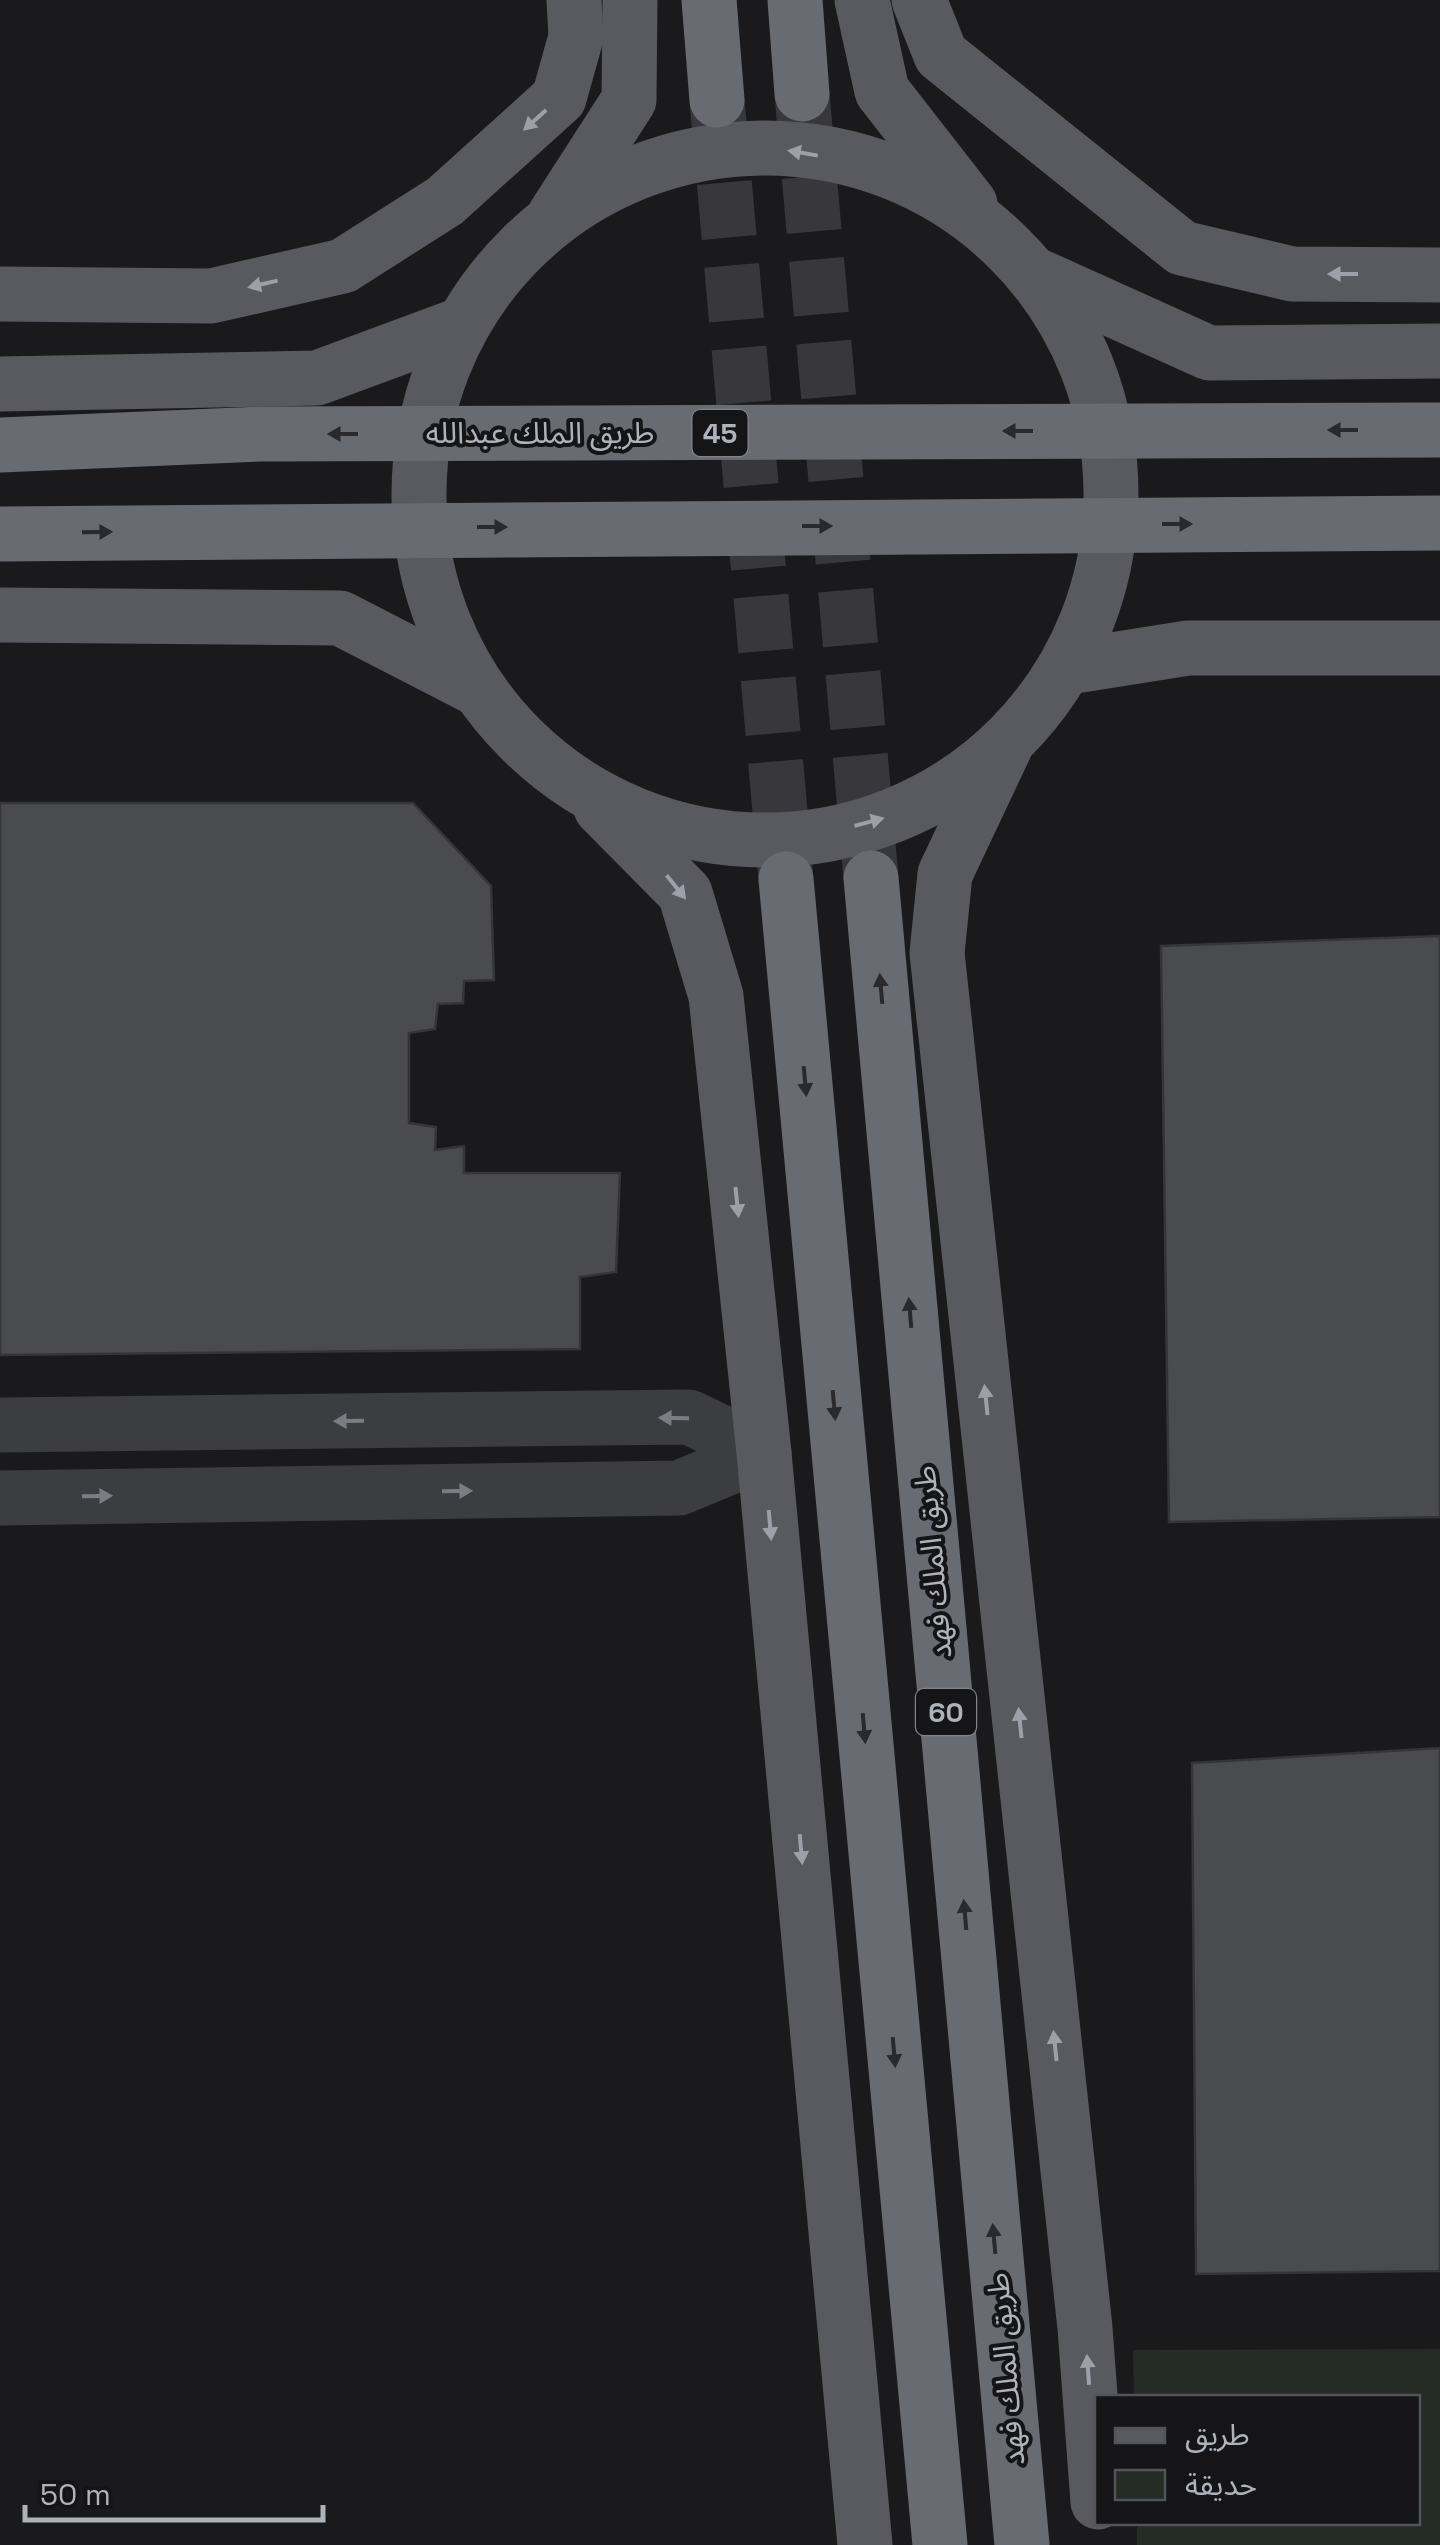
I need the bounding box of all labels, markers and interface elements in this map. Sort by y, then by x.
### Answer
one-way arrow [523,108,548,130]
one-way arrow [787,145,818,160]
one-way arrow [1326,266,1358,282]
one-way arrow [247,277,278,293]
road number: 45 [692,410,748,456]
street label: طريق الملك عبدالله [426,413,654,452]
one-way arrow [1326,422,1358,438]
one-way arrow [1001,424,1033,440]
one-way arrow [326,426,358,442]
one-way arrow [1162,516,1194,532]
one-way arrow [802,518,834,534]
one-way arrow [477,519,509,535]
one-way arrow [82,523,114,539]
one-way arrow [854,813,885,829]
one-way arrow [665,874,686,899]
one-way arrow [872,972,888,1004]
one-way arrow [797,1066,813,1098]
one-way arrow [730,1187,746,1218]
one-way arrow [902,1296,918,1328]
one-way arrow [977,1384,993,1416]
one-way arrow [827,1389,843,1421]
one-way arrow [658,1410,690,1426]
one-way arrow [333,1414,365,1430]
street label: طريق الملك فهد [905,1464,960,1660]
one-way arrow [442,1483,474,1499]
one-way arrow [82,1488,114,1504]
one-way arrow [763,1510,779,1542]
road number: 60 [916,1689,976,1735]
one-way arrow [1012,1707,1028,1739]
one-way arrow [857,1713,873,1745]
one-way arrow [793,1834,809,1865]
one-way arrow [956,1899,972,1931]
one-way arrow [1047,2030,1063,2062]
one-way arrow [887,2037,903,2068]
one-way arrow [986,2222,1002,2254]
street label: طريق الملك فهد [978,2271,1033,2467]
one-way arrow [1079,2353,1095,2385]
legend [1095,2395,1420,2525]
text: طريق [1185,2415,1250,2454]
scale bar [25,2460,322,2522]
text: حديقة [1185,2465,1257,2504]
text: 50 m [40,2475,111,2514]

